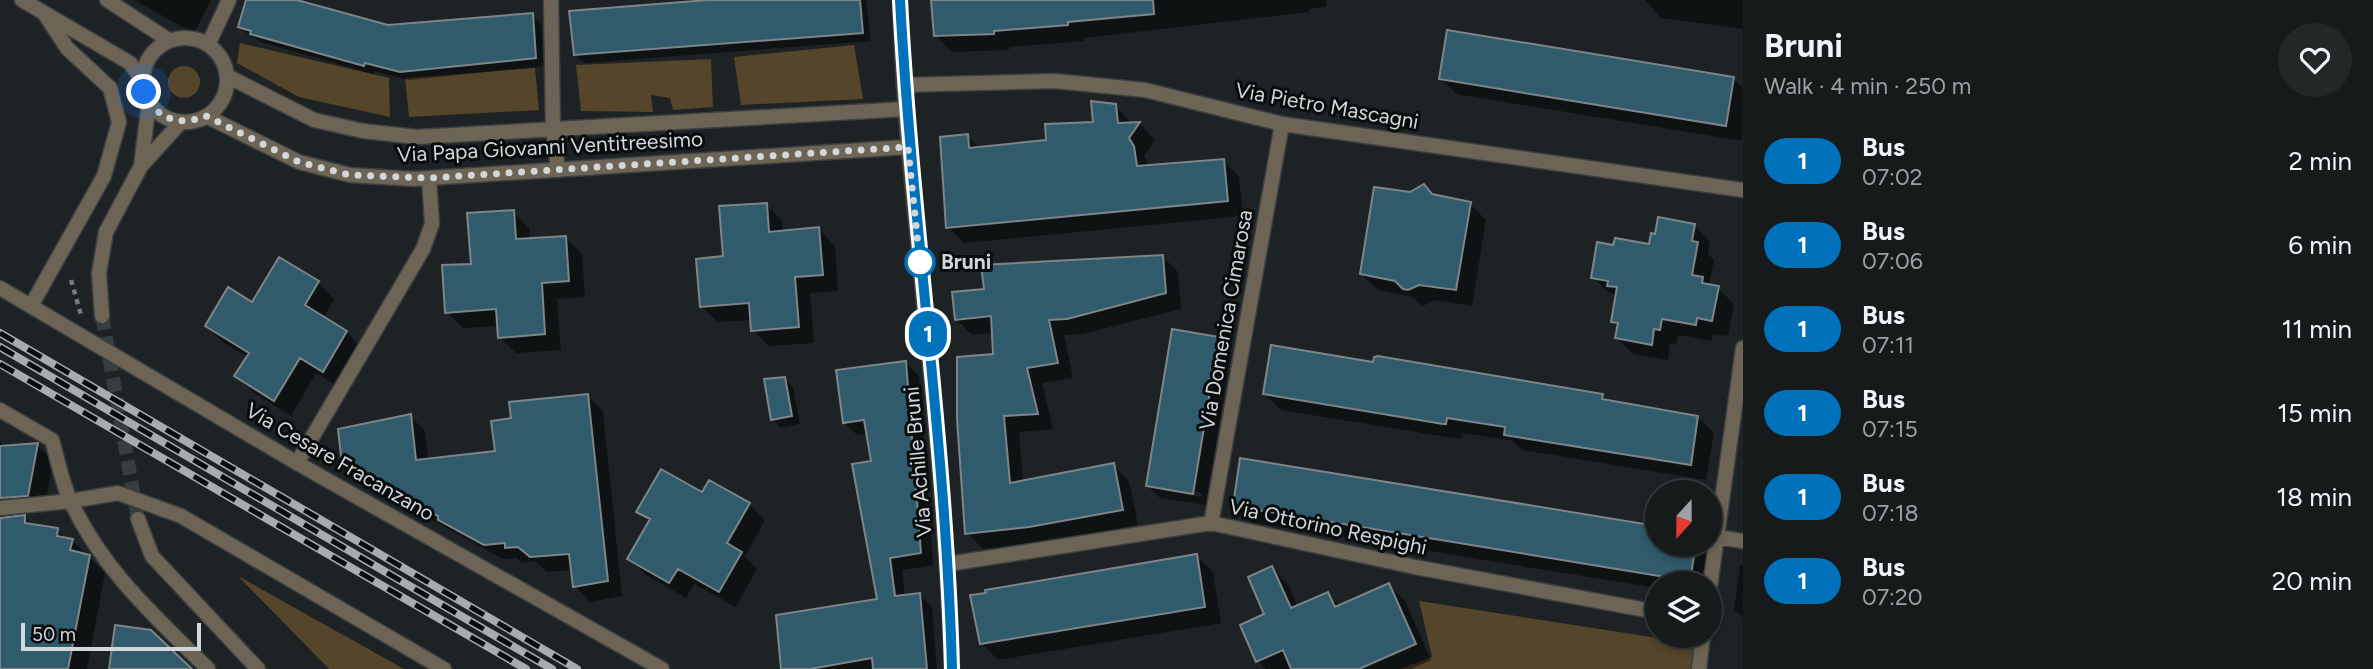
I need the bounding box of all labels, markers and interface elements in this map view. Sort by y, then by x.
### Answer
button: heart [2278,23,2352,97]
text: Bruni [1764,26,1843,65]
text: Walk · 4 min · 250 m [1764,72,1971,100]
your location [126,74,161,109]
street label: Via Pietro Mascagni [1234,77,1421,134]
street label: Via Papa Giovanni Ventitreesimo [396,126,704,167]
text: Bus [1862,131,1905,163]
text: 2 min [2288,145,2352,177]
text: 1 [1797,146,1808,175]
text: 07:02 [1862,163,1923,191]
street label: Via Domenica Cimarosa [1194,208,1257,432]
text: Bus [1862,215,1905,247]
text: 6 min [2288,229,2352,261]
text: 1 [1797,230,1808,259]
marker: Bruni [905,247,935,277]
text: 07:06 [1862,247,1923,275]
place label: Bruni [941,249,991,274]
text: Bus [1862,299,1905,331]
line badge: 1 [905,311,951,357]
text: 11 min [2281,313,2352,345]
text: 1 [1797,314,1808,343]
text: 1 [923,319,933,348]
text: 07:11 [1862,331,1914,359]
text: Bus [1862,383,1905,415]
street label: Via Achille Bruni [898,386,937,539]
street label: Via Cesare Fracanzano [241,397,439,526]
text: 15 min [2277,397,2352,429]
text: 1 [1797,398,1808,427]
text: 07:15 [1862,415,1918,443]
text: Bus [1862,467,1905,499]
north arrow [1645,480,1722,556]
map controls [1645,480,1722,648]
text: 18 min [2276,481,2352,513]
text: 1 [1797,482,1808,511]
street label: Via Ottorino Respighi [1227,493,1429,560]
text: 07:18 [1862,499,1919,527]
text: Bus [1862,551,1905,583]
text: 20 min [2272,565,2352,597]
text: 1 [1797,566,1808,595]
button: layers [1645,571,1722,648]
text: 07:20 [1862,583,1923,611]
scale bar [21,620,201,652]
text: 50 m [32,623,76,646]

